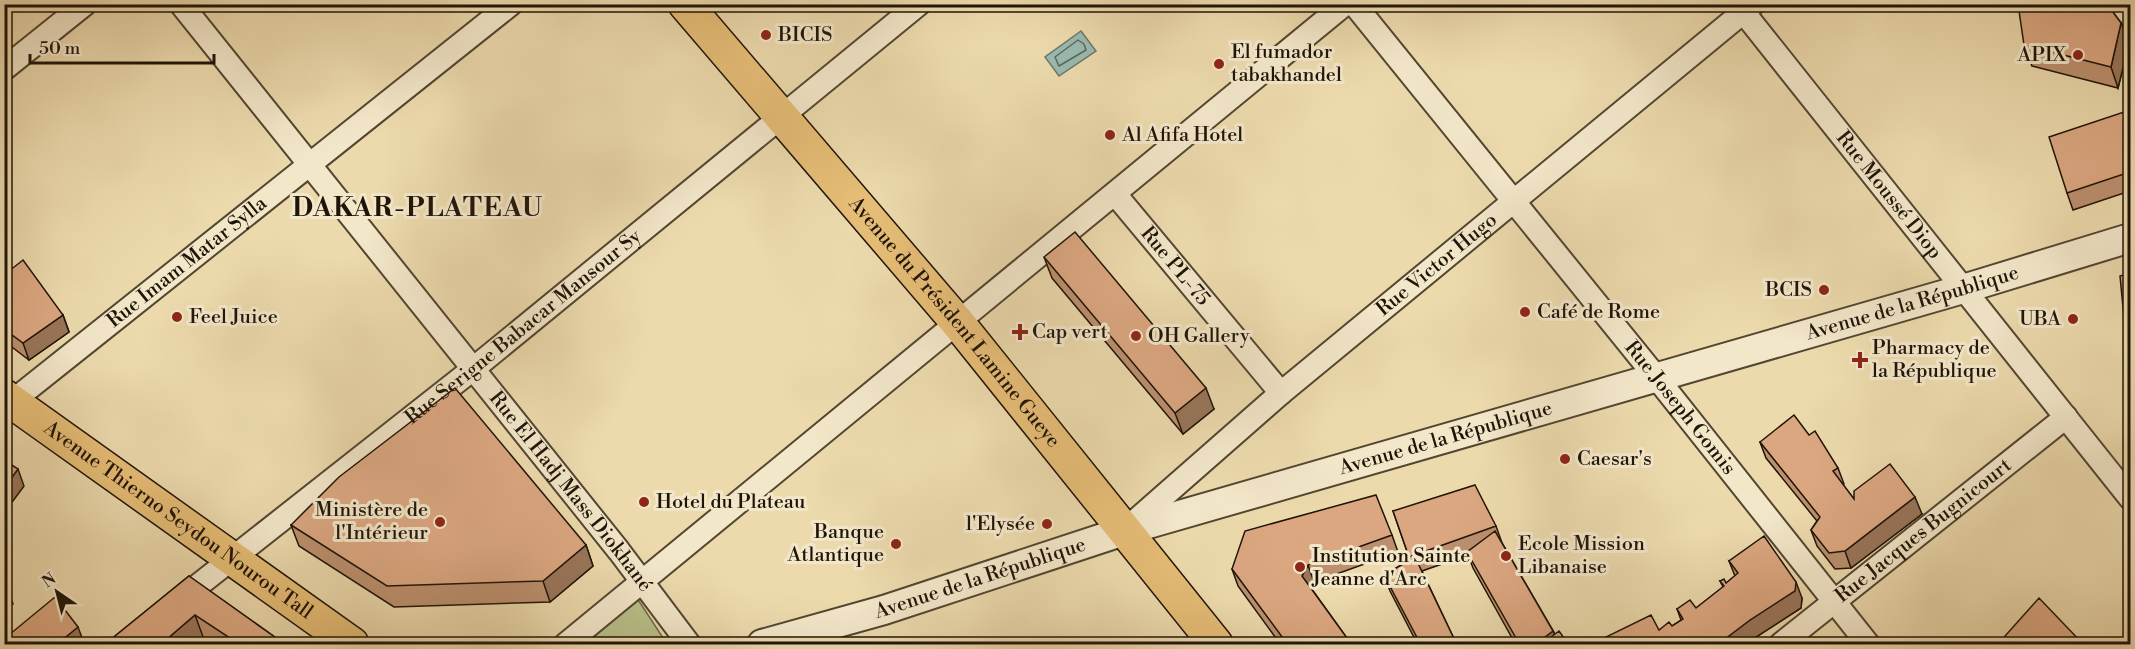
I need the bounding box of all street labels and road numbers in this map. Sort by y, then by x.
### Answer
street label: Rue Moussé Diop [1830,126,1947,264]
street label: Rue Imam Matar Sylla [102,190,273,333]
street label: Avenue du Président Lamine Gueye [842,191,1066,453]
street label: Rue Victor Hugo [1371,208,1502,322]
street label: Rue PL-75 [1135,221,1216,311]
street label: Rue Serigne Babacar Mansour Sy [400,224,646,430]
street label: Avenue de la République [1802,260,2022,346]
street label: Rue Joseph Gomis [1619,336,1741,480]
street label: Rue El Hadj Mass Diokhané [483,386,658,597]
street label: Avenue de la République [1335,396,1555,481]
street label: Avenue Thierno Seydou Nourou Tall [40,415,316,625]
street label: Rue Jacques Bugnicourt [1830,453,2017,608]
street label: Avenue de la République [871,532,1089,625]

